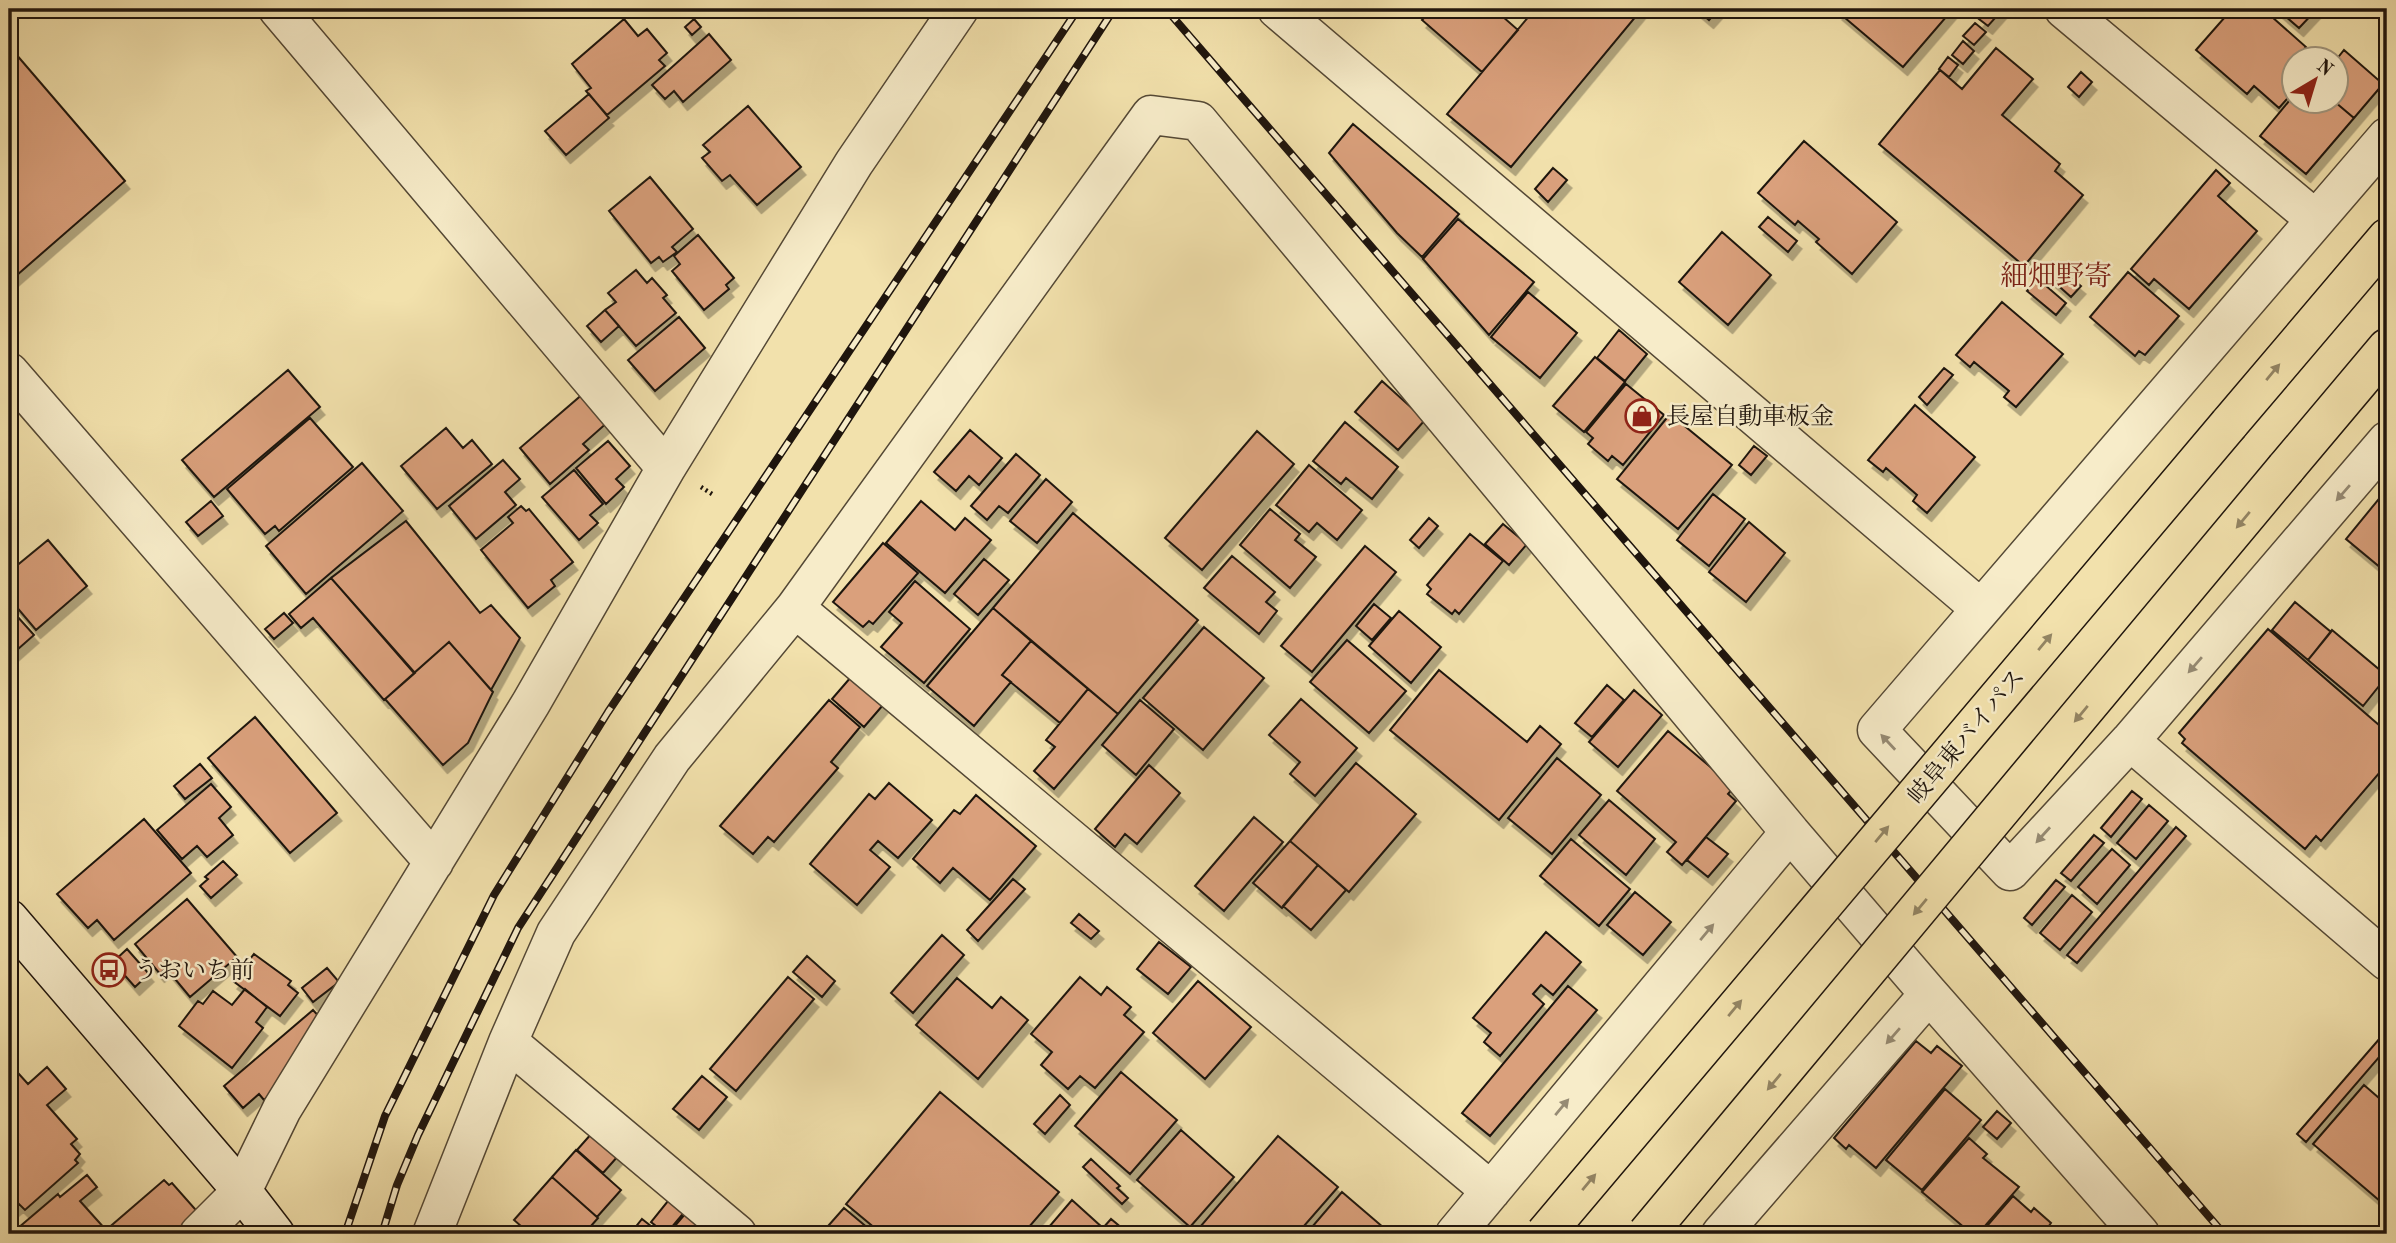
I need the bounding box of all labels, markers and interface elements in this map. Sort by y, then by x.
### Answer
north arrow [2280,46,2350,116]
text: N [2312,57,2336,81]
district label: 細畑野寄 [2000,261,2112,292]
one-way arrow [2265,363,2281,381]
shop icon: 長屋自動車板金 [1623,397,1661,435]
place label: 長屋自動車板金 [1666,403,1834,430]
one-way arrow [2336,484,2351,501]
one-way arrow [2235,511,2250,529]
one-way arrow [2037,633,2053,651]
one-way arrow [2188,657,2203,674]
street label: 岐阜東バイパス [1902,663,2031,809]
one-way arrow [2074,705,2089,722]
one-way arrow [1880,733,1896,750]
one-way arrow [1874,826,1889,843]
one-way arrow [2036,826,2052,843]
one-way arrow [1913,899,1928,916]
one-way arrow [1699,923,1714,940]
bus stop icon: うおいち前 [90,951,128,989]
place label: うおいち前 [134,957,254,984]
one-way arrow [1728,1000,1743,1018]
one-way arrow [1885,1027,1901,1045]
one-way arrow [1767,1073,1782,1090]
one-way arrow [1554,1098,1569,1115]
one-way arrow [1581,1173,1597,1191]

